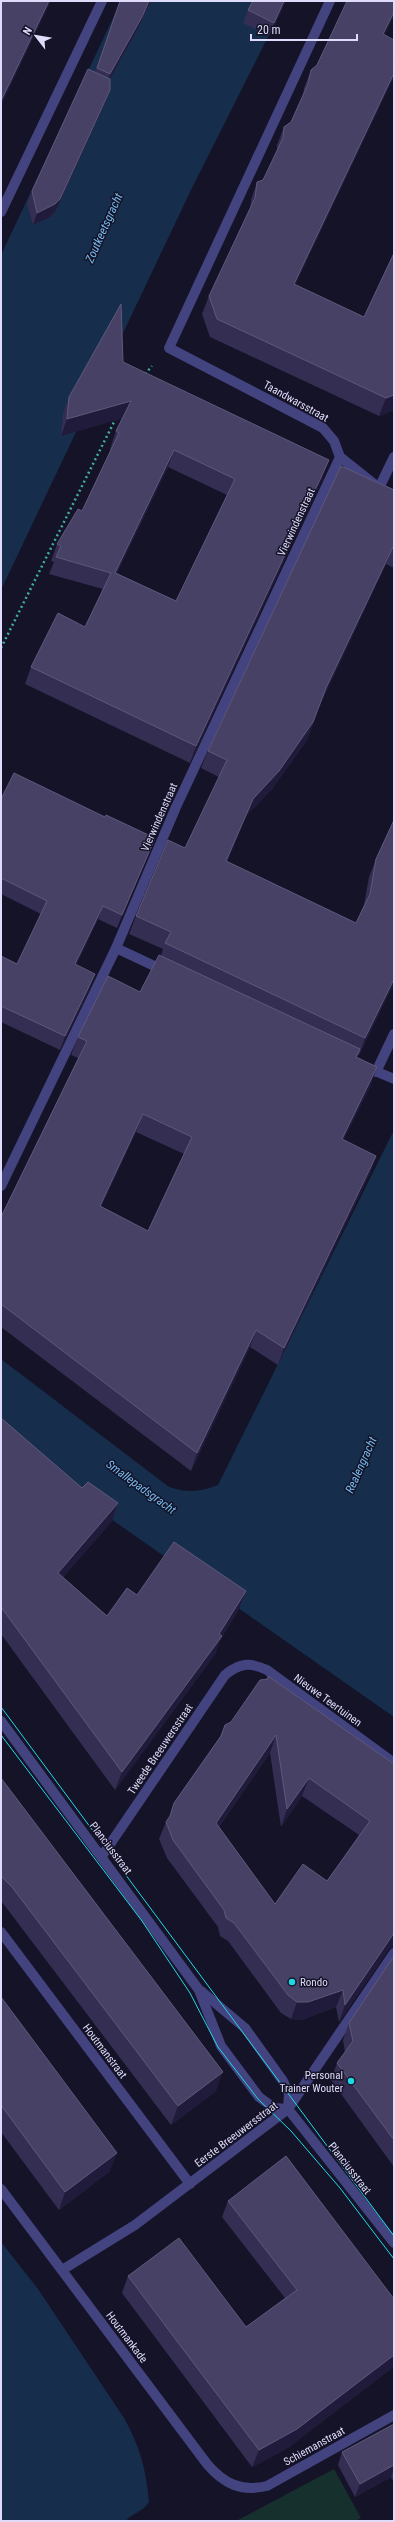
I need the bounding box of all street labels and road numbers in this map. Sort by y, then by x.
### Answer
street label: Taandwarsstraat [261,378,331,425]
street label: Vierwindenstraat [275,486,318,558]
street label: Vierwindenstraat [139,781,180,853]
street label: Nieuwe Teertuinen [291,1671,364,1729]
street label: Tweede Breeuwersstraat [125,1701,196,1797]
street label: Planciusstraat [87,1819,135,1877]
street label: Houtmanstraat [80,2021,129,2081]
street label: Eerste Breeuwersstraat [192,2099,280,2170]
street label: Planciusstraat [325,2140,374,2197]
street label: Houtmankade [103,2309,150,2365]
street label: Schiemanstraat [281,2424,347,2469]

